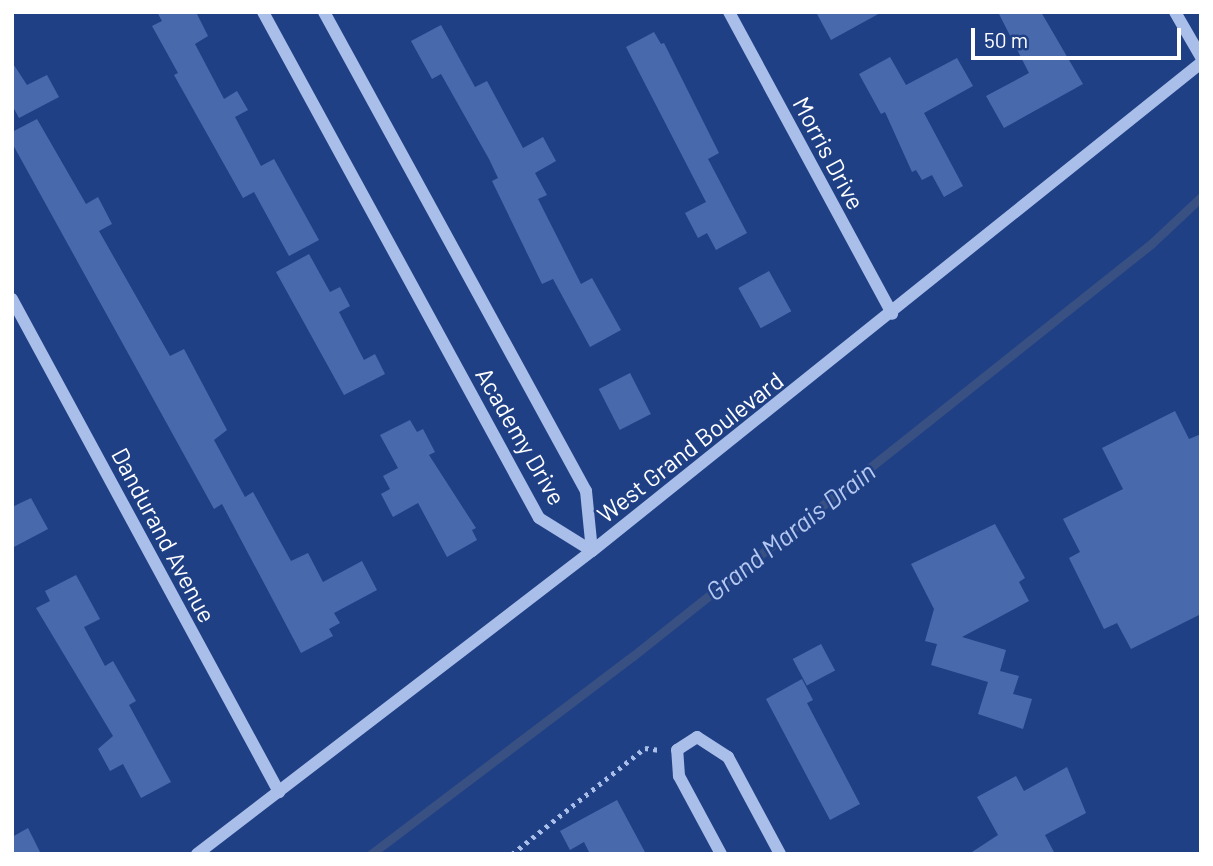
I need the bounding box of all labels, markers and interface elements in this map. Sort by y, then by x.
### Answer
scale bar [975,14,1185,58]
text: 50 m [984,27,1028,52]
street label: Morris Drive [787,92,871,214]
street label: Academy Drive [470,362,572,510]
street label: West Grand Boulevard [591,365,789,529]
street label: Dandurand Avenue [106,443,222,627]
water label: Grand Marais Drain [699,455,881,607]

